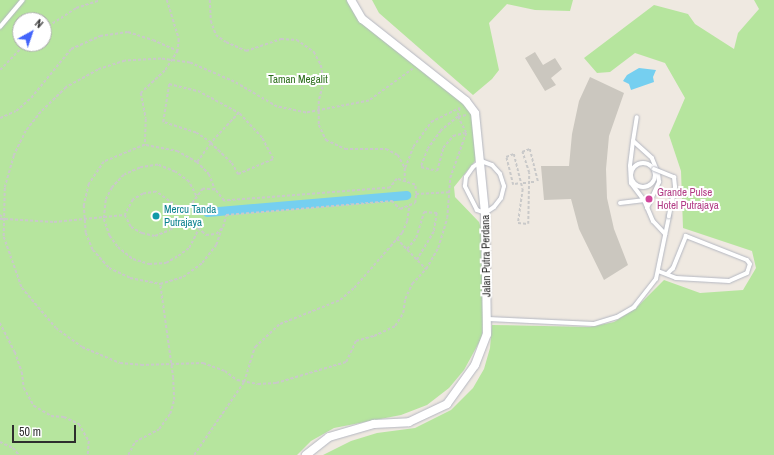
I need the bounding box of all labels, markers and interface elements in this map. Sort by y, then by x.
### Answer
north arrow [12,12,52,52]
text: N [32,16,46,31]
park label: Taman Megalit [268,72,328,86]
place label: Grande Pulse Hotel Putrajaya [657,186,719,212]
marker: Grande Pulse Hotel Putrajaya [644,194,654,204]
place label: Mercu Tanda Putrajaya [164,203,216,229]
marker: Mercu Tanda Putrajaya [151,211,161,221]
street label: Jalan Putra Perdana [479,215,493,297]
scale bar [14,417,78,443]
text: 50 m [19,424,41,440]

